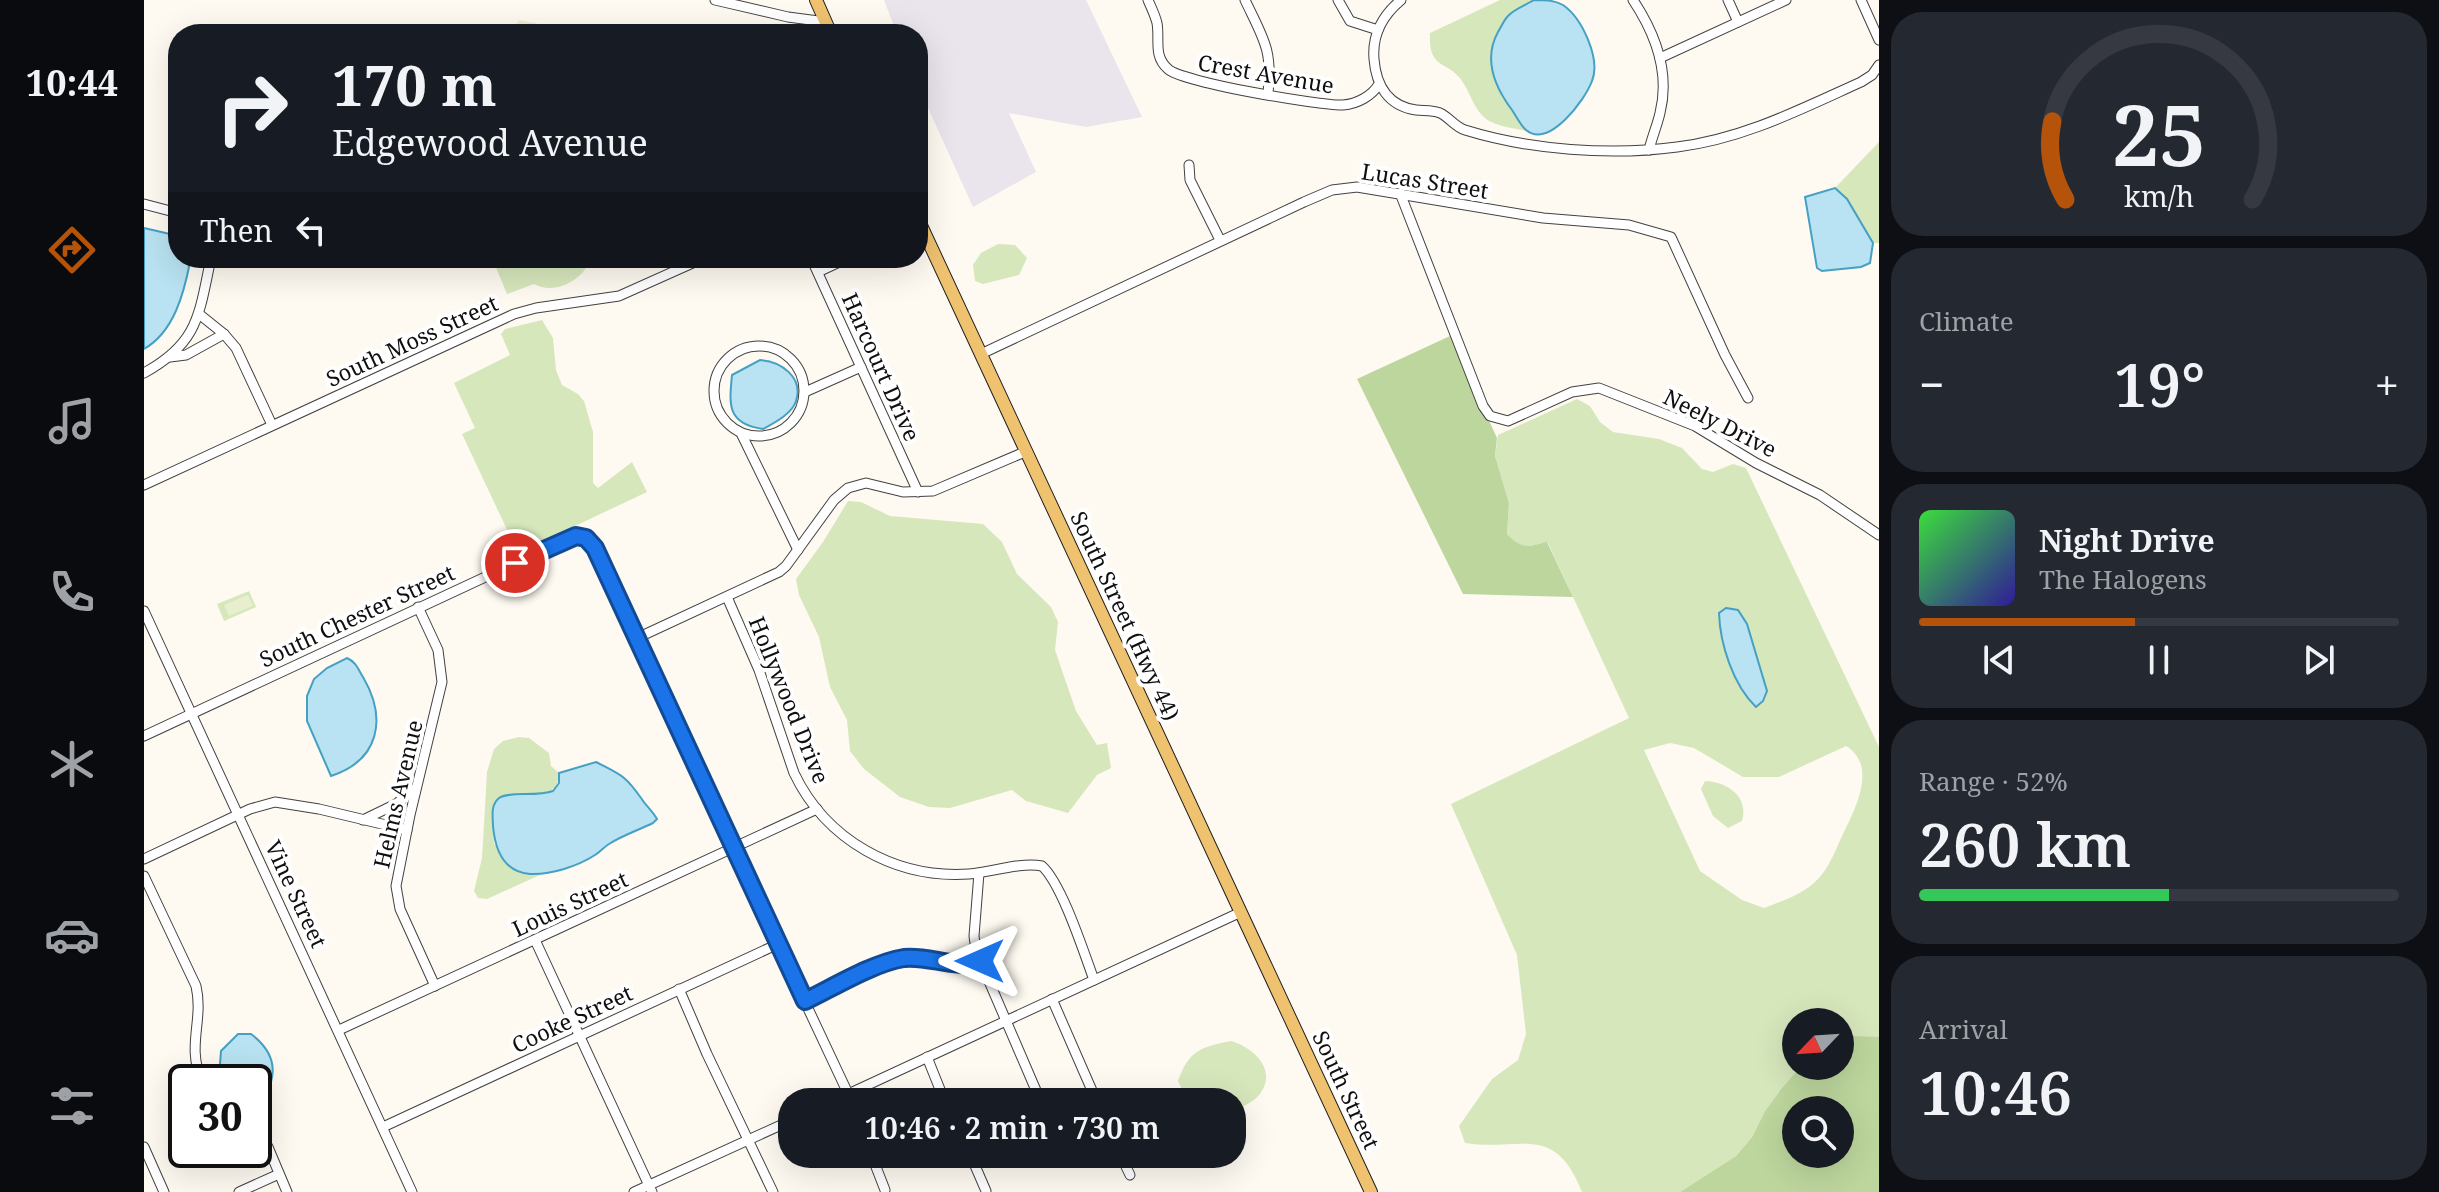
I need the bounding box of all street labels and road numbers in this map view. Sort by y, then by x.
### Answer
street label: Crest Avenue [1196,46,1337,100]
street label: Lucas Street [1360,155,1491,205]
street label: South Moss Street [321,287,503,393]
street label: Harcourt Drive [836,288,928,446]
street label: Neely Drive [1659,381,1782,463]
street label: South Street (Hwy 44) [1064,506,1188,725]
street label: South Chester Street [254,557,459,674]
street label: Hollywood Drive [743,612,837,788]
street label: Helms Avenue [365,717,429,871]
street label: Vine Street [259,835,335,952]
street label: Louis Street [507,863,633,943]
street label: Cooke Street [506,977,637,1059]
street label: South Street [1306,1025,1388,1154]

